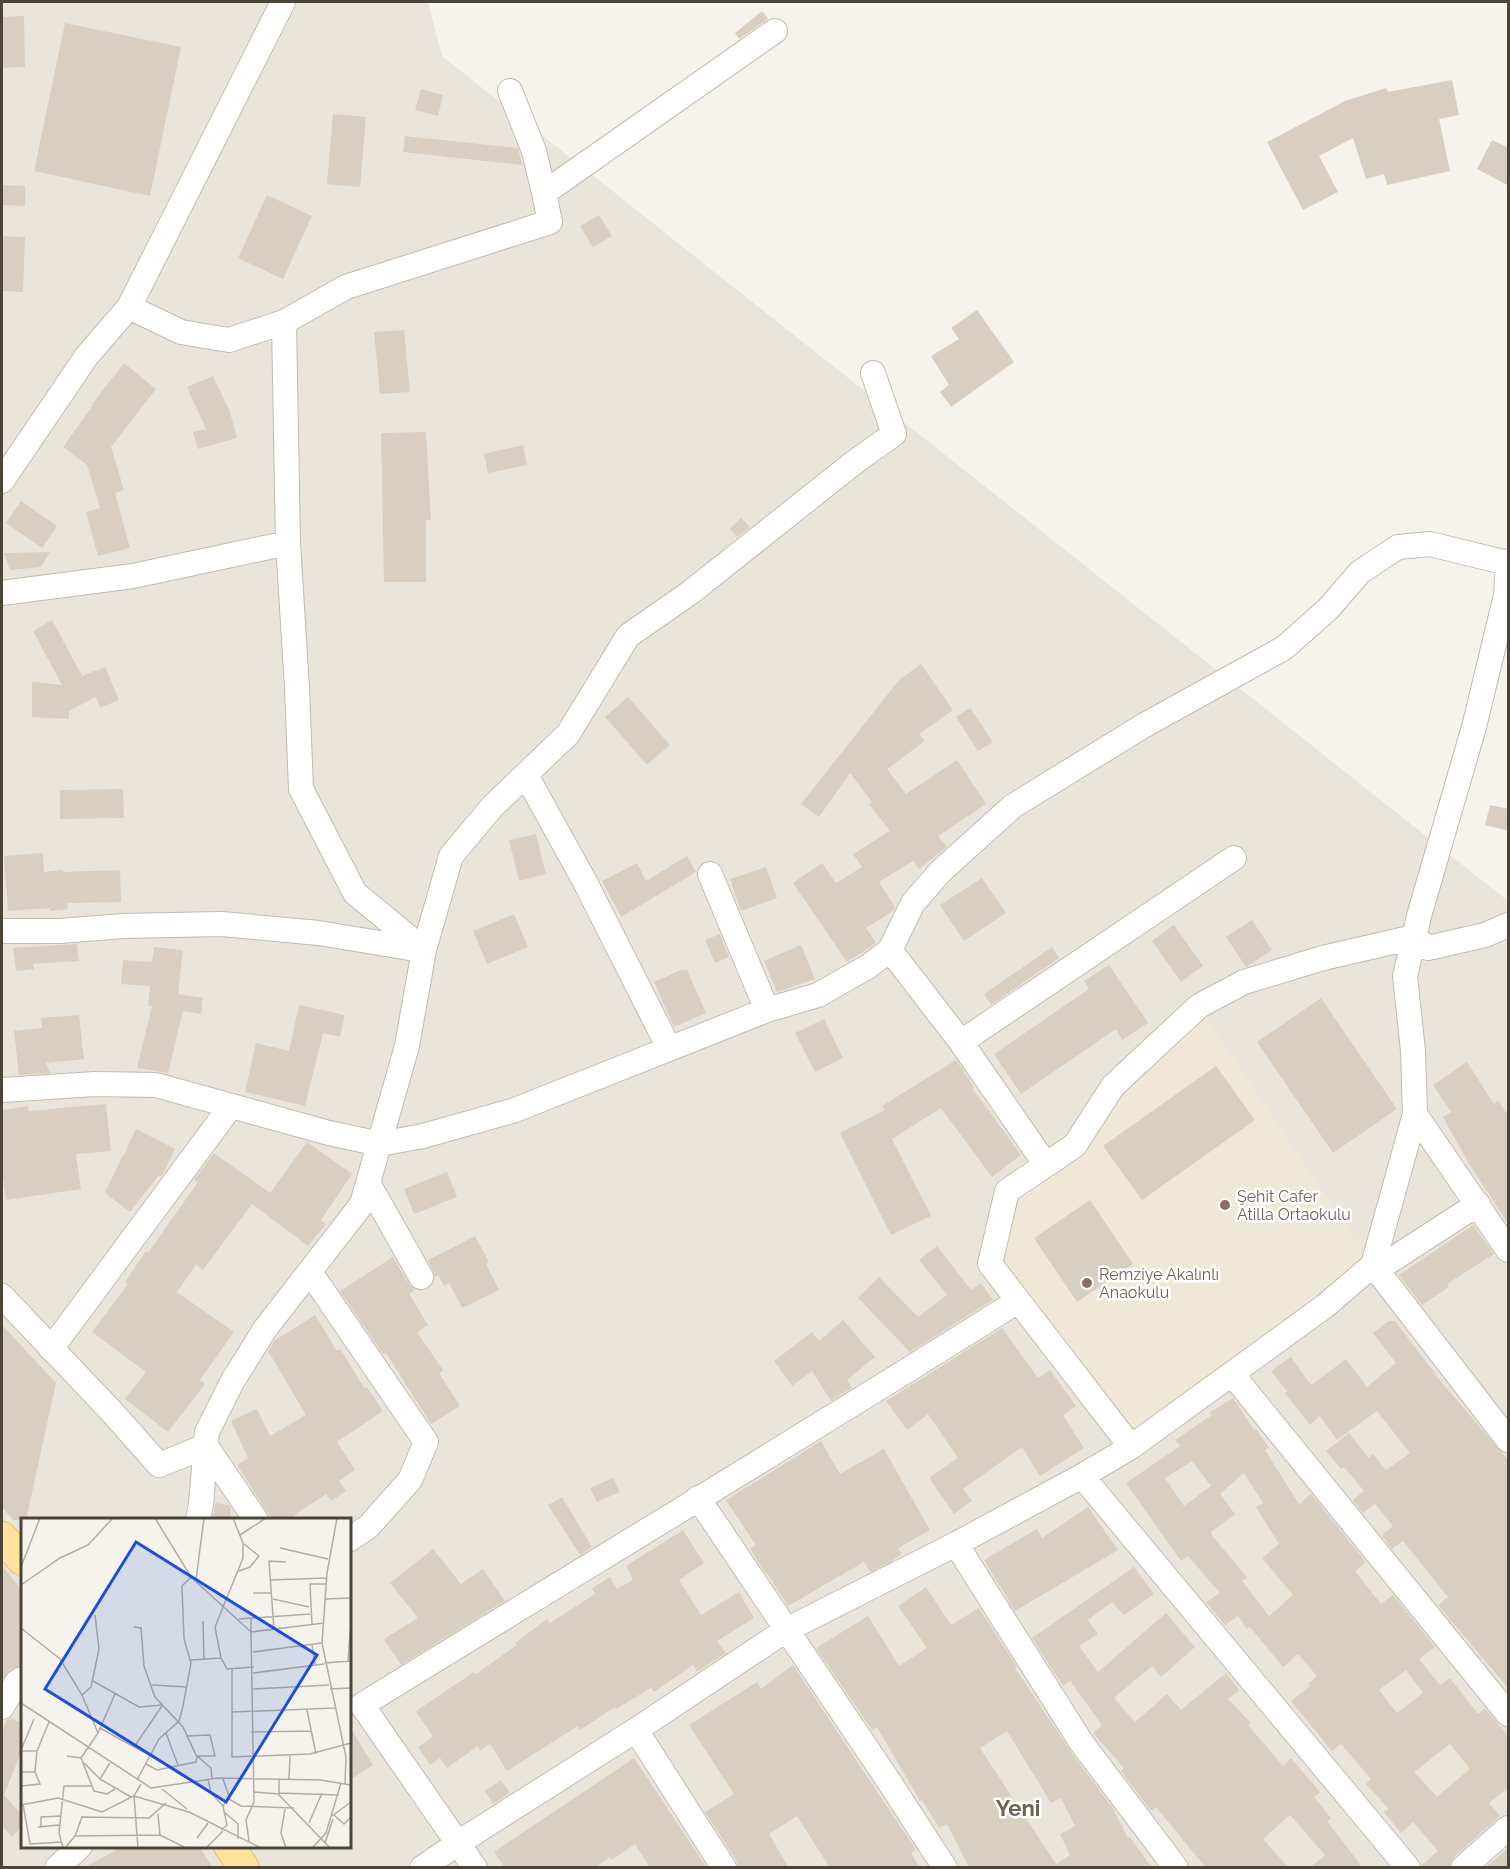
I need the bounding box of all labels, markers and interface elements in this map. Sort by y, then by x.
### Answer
place label: Şehit Cafer Atilla Ortaokulu [1237,1187,1351,1224]
marker: Şehit Cafer Atilla Ortaokulu [1218,1198,1232,1212]
place label: Remziye Akalınlı Anaokulu [1099,1265,1219,1302]
marker: Remziye Akalınlı Anaokulu [1080,1276,1094,1290]
inset map [21,1518,351,1848]
district label: Yeni [996,1795,1040,1821]

